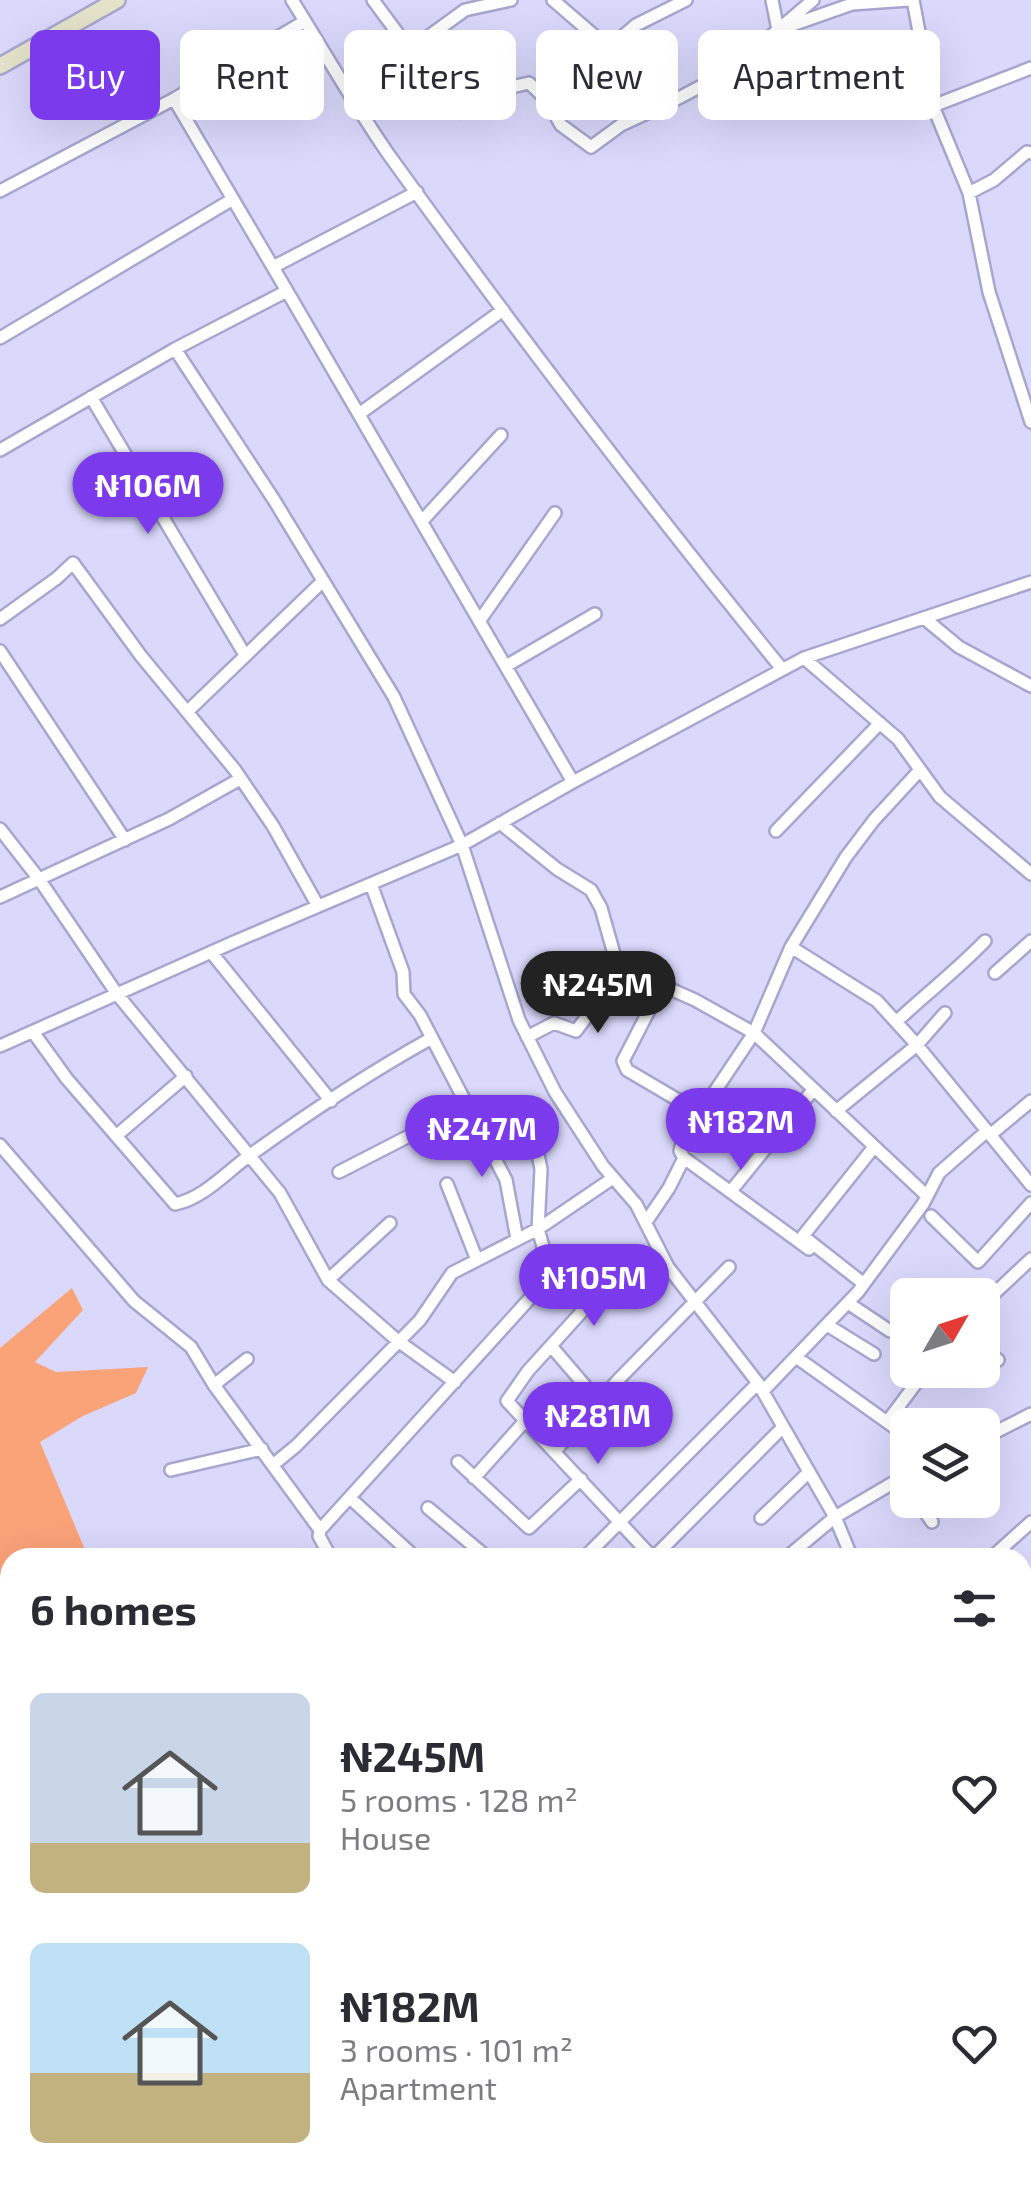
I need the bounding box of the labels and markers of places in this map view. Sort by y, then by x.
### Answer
pin: ₦106M [78,452,218,537]
pin: ₦245M [528,951,668,1036]
pin: ₦182M [671,1088,811,1173]
pin: ₦247M [412,1095,552,1180]
pin: ₦105M [524,1244,664,1329]
pin: ₦281M [528,1382,668,1467]

